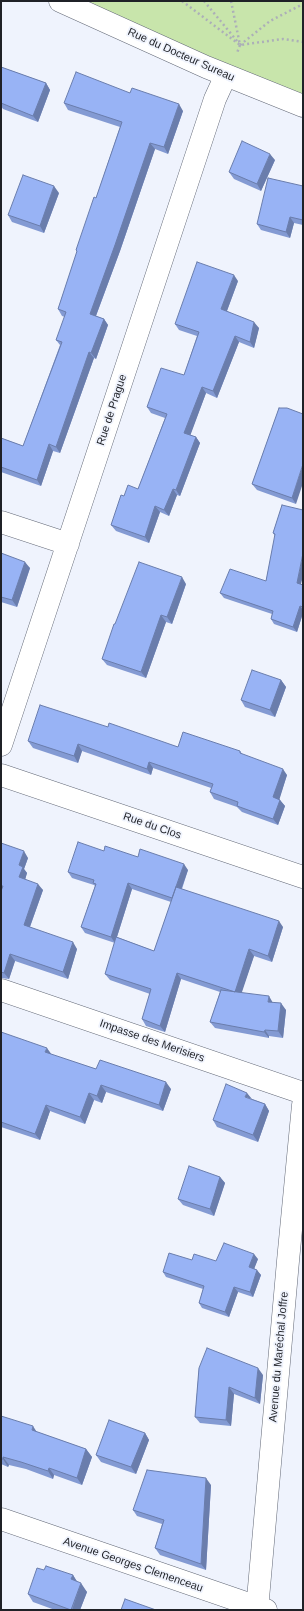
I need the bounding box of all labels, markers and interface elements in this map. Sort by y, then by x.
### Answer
street label: Rue du Docteur Sureau [126,25,236,85]
street label: Rue de Prague [94,373,130,447]
street label: Rue du Clos [121,810,183,842]
street label: Impasse des Merisiers [98,1017,206,1065]
street label: Avenue du Maréchal Joffre [267,1291,291,1423]
street label: Avenue Georges Clemenceau [61,1535,205,1595]

